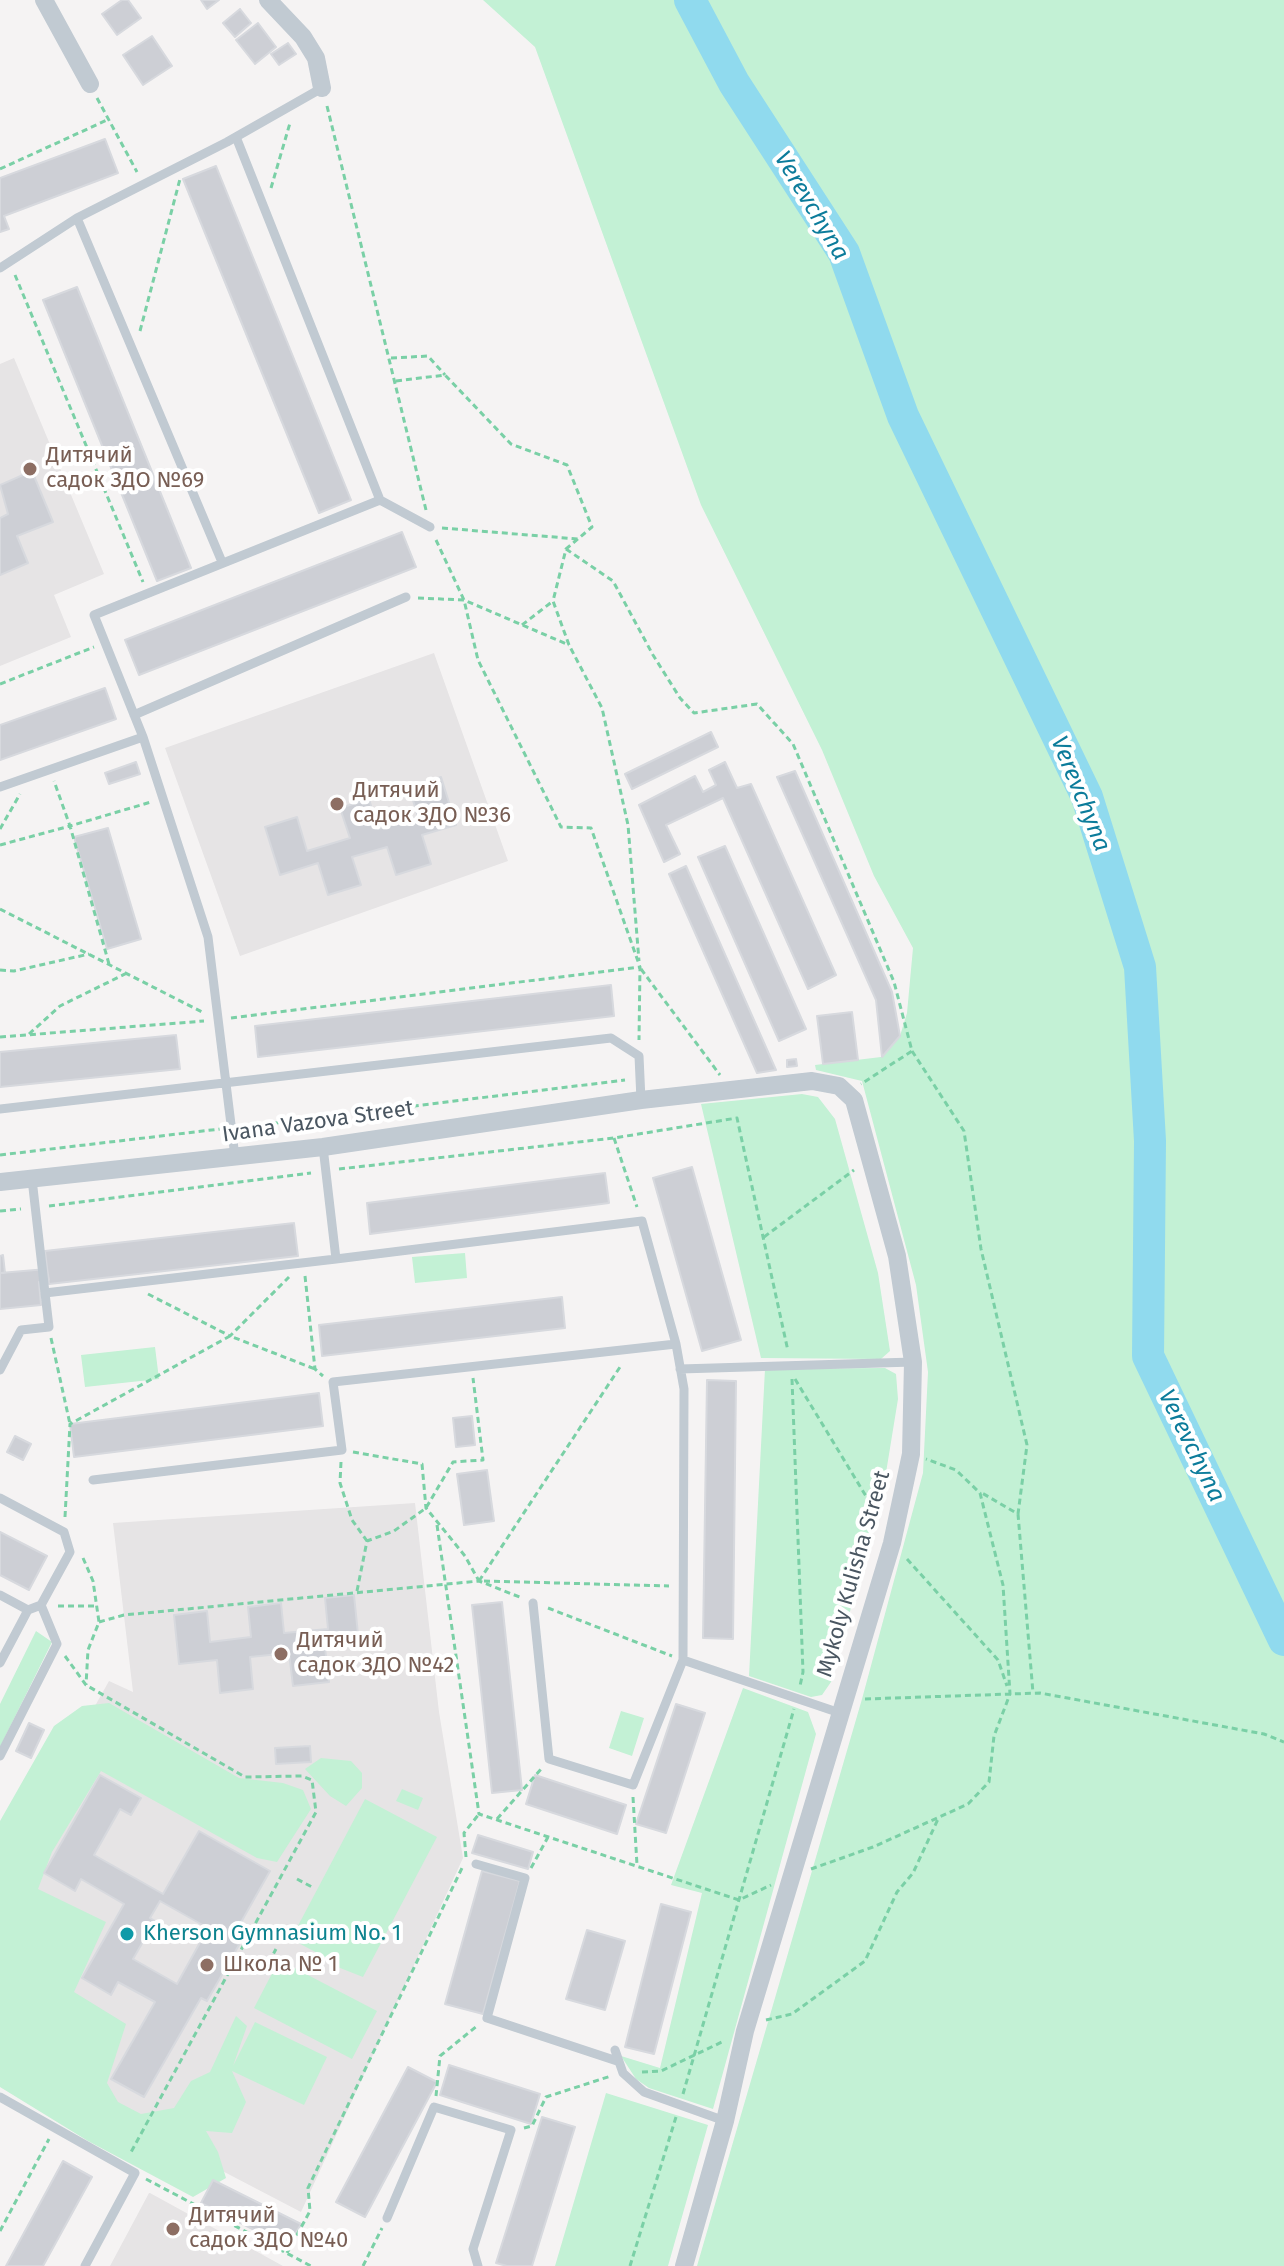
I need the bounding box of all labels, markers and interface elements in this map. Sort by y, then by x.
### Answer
water label: Verevchyna [767,146,855,266]
place label: Дитячий садок ЗДО №69 [46,443,204,494]
marker: Дитячий садок ЗДО №69 [21,460,39,478]
water label: Verevchyna [1044,732,1116,856]
place label: Дитячий садок ЗДО №36 [353,778,511,830]
marker: Дитячий садок ЗДО №36 [328,795,346,813]
street label: Ivana Vazova Street [221,1095,415,1149]
water label: Verevchyna [1151,1385,1231,1507]
street label: Mykoly Kulisha Street [812,1468,896,1680]
place label: Дитячий садок ЗДО №42 [297,1628,454,1680]
marker: Дитячий садок ЗДО №42 [272,1645,290,1663]
place label: Kherson Gymnasium No. 1 [143,1921,401,1947]
marker: Kherson Gymnasium No. 1 [118,1925,136,1943]
place label: Школа № 1 [223,1952,338,1978]
marker: Школа № 1 [198,1956,216,1974]
place label: Дитячий садок ЗДО №40 [189,2203,348,2254]
marker: Дитячий садок ЗДО №40 [164,2220,182,2238]

